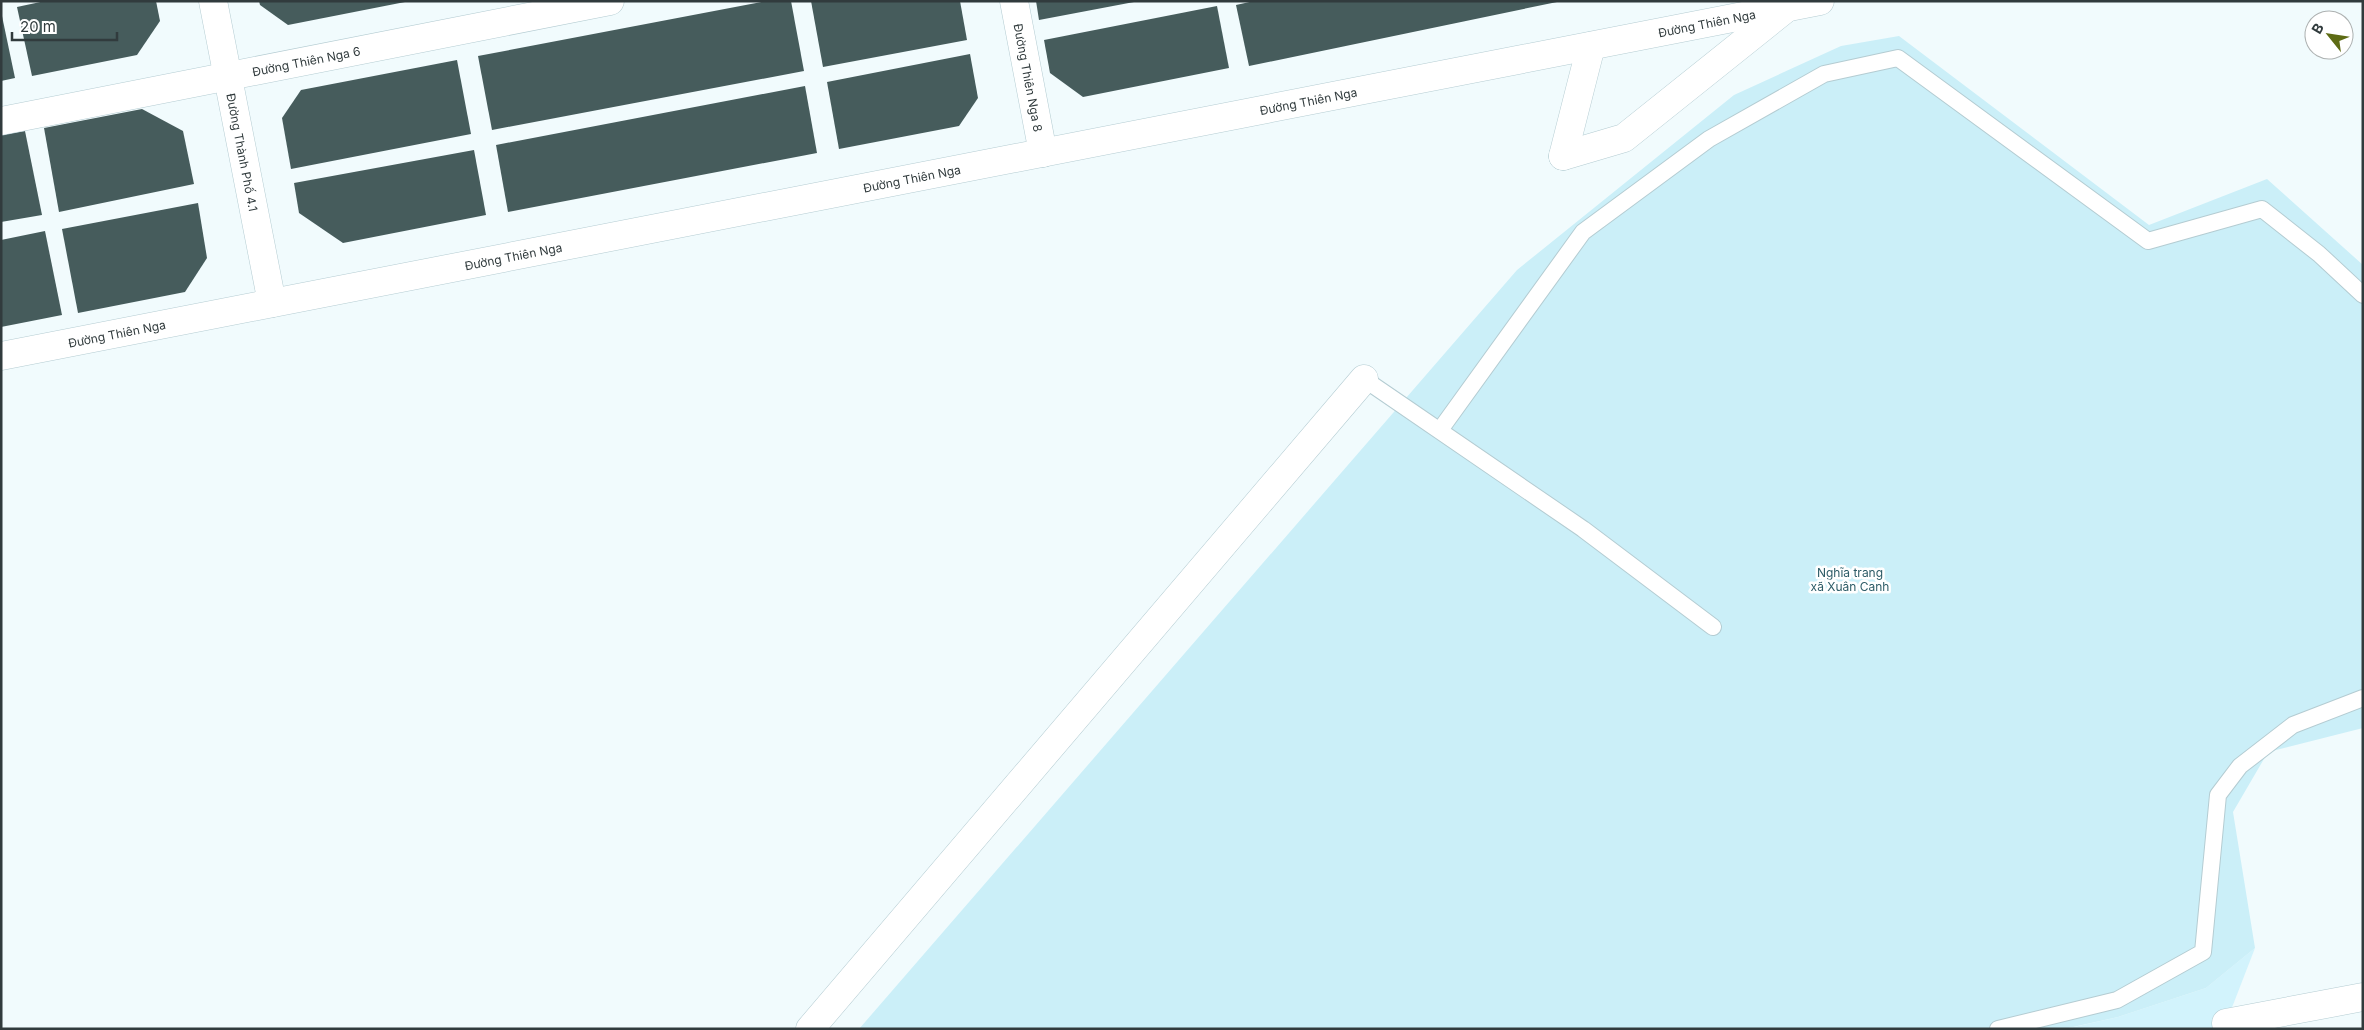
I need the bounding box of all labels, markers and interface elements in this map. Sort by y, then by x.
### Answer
street label: Đường Thiên Nga [1657,6,1757,40]
scale bar [12,10,118,42]
north arrow [2304,10,2354,60]
text: 20 m [20,17,56,36]
text: B [2308,20,2327,37]
street label: Đường Thiên Nga 8 [1011,22,1046,133]
street label: Đường Thiên Nga 6 [251,43,362,79]
street label: Đường Thiên Nga [1258,84,1358,118]
street label: Đường Thành Phố 4.1 [224,92,261,212]
street label: Đường Thiên Nga [862,161,962,195]
street label: Đường Thiên Nga [463,239,563,273]
street label: Đường Thiên Nga [67,317,167,350]
park label: Nghĩa trang xã Xuân Canh [1811,565,1889,594]

